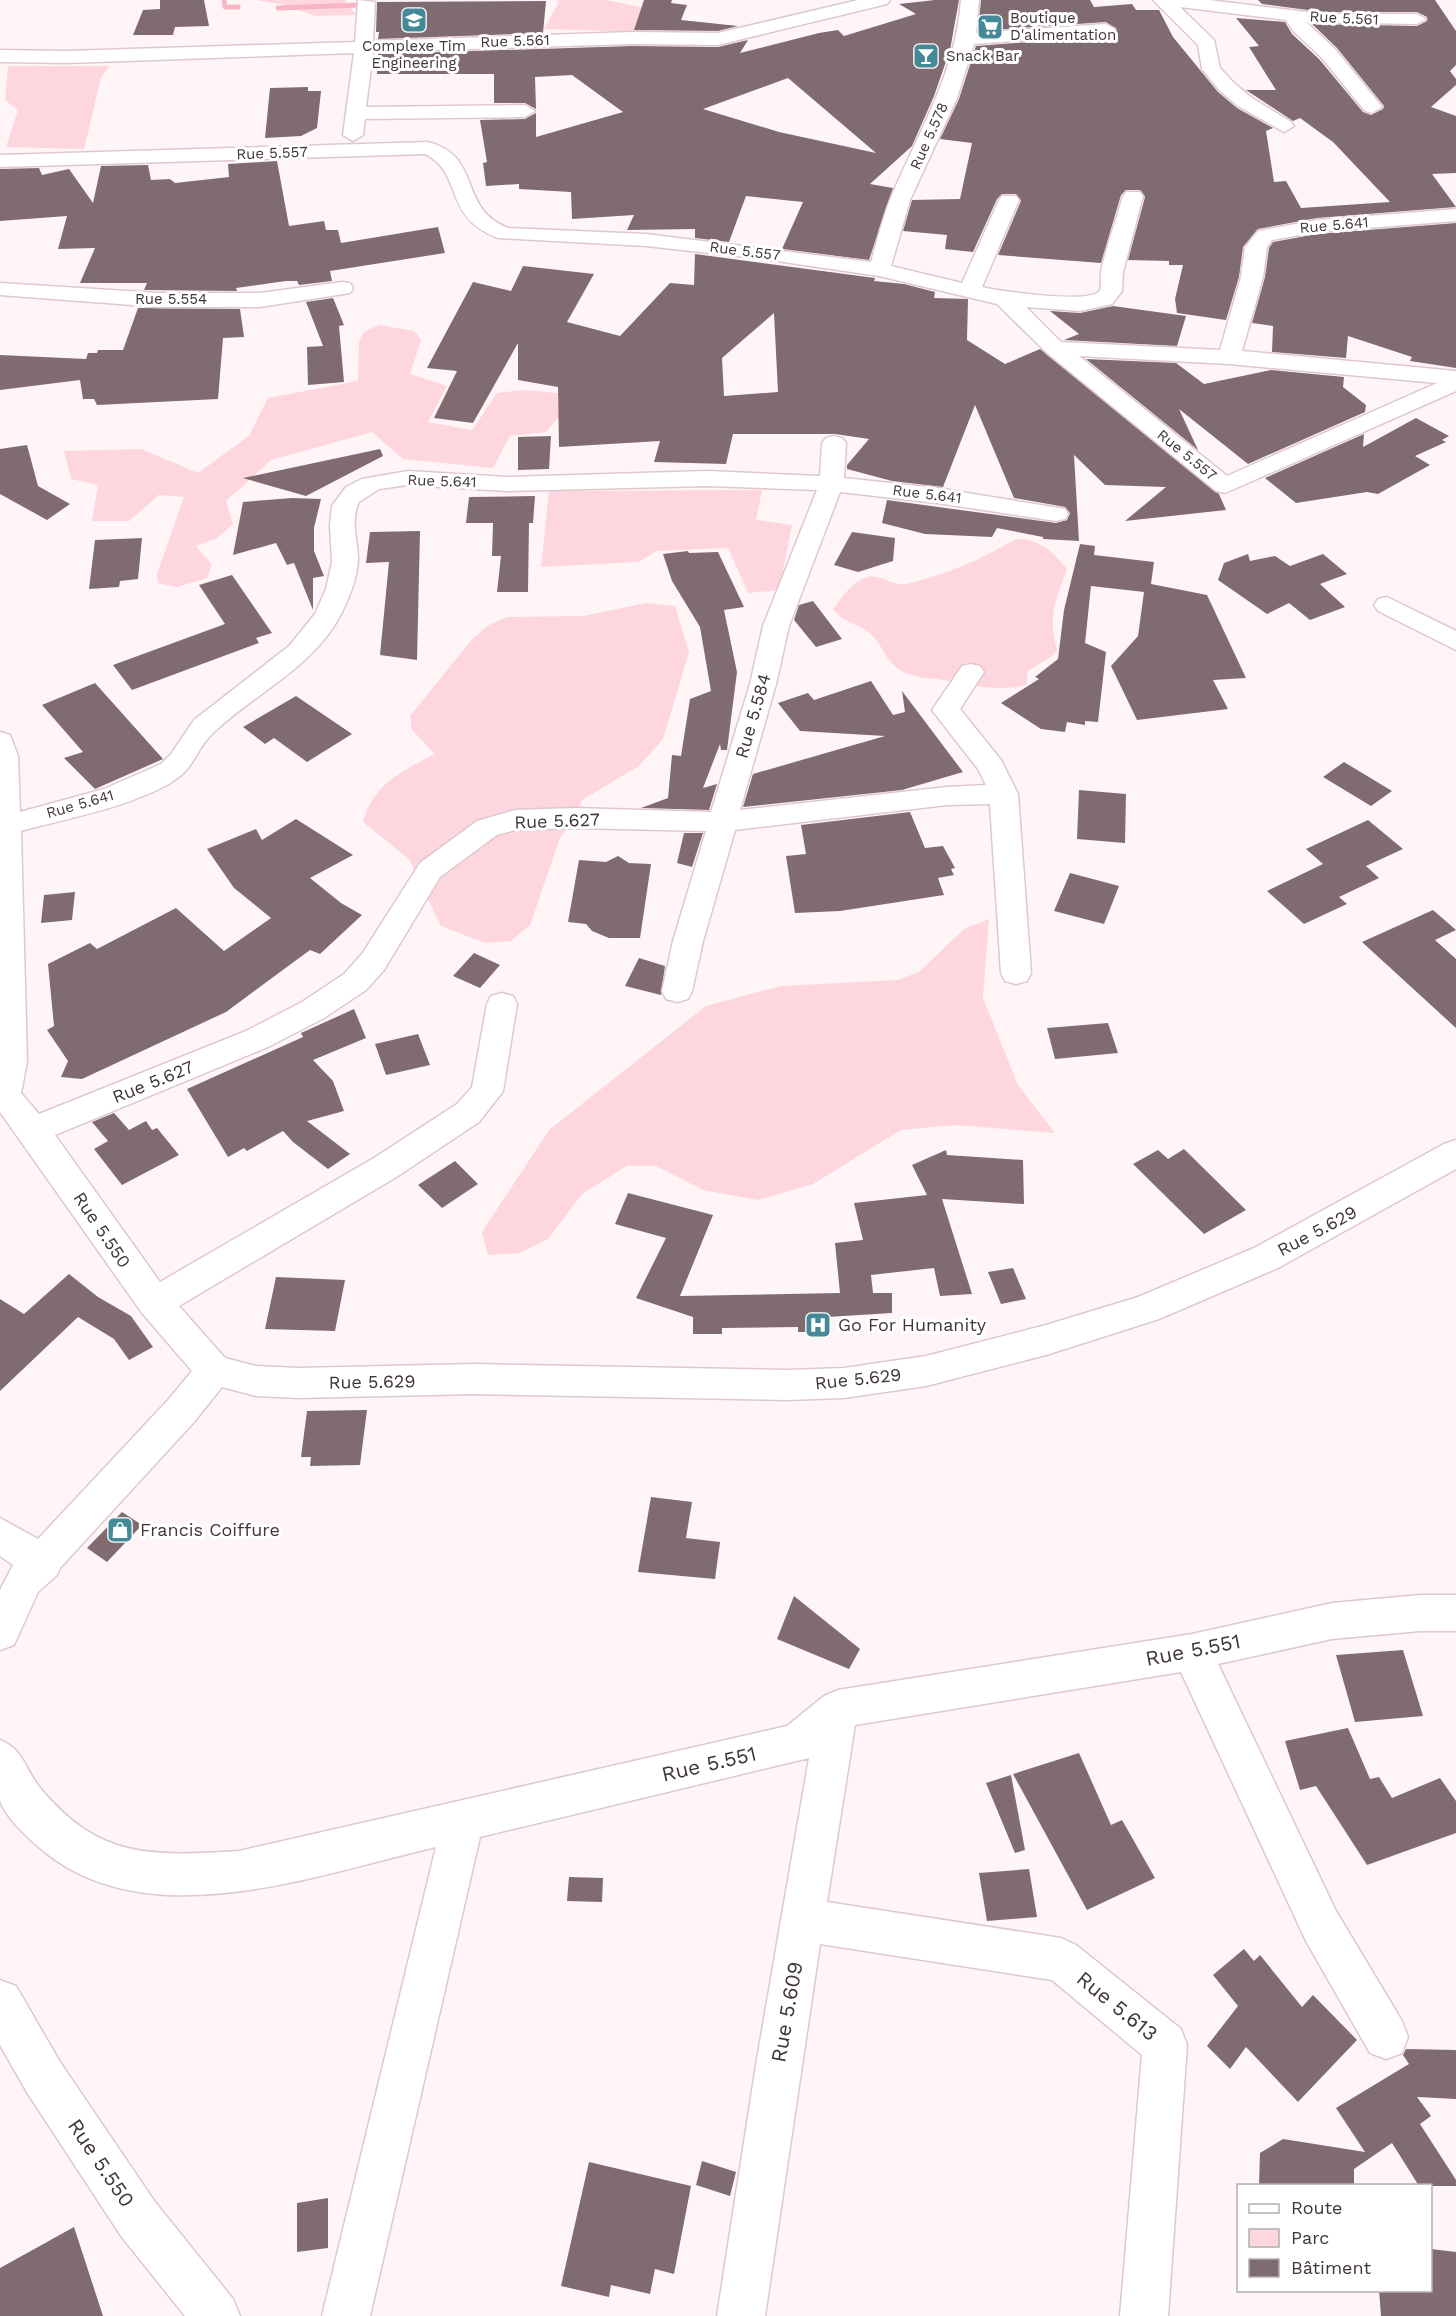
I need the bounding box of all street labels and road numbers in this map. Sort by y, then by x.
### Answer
street label: Rue 5.561 [1309,7,1379,29]
street label: Rue 5.561 [480,31,550,51]
street label: Rue 5.578 [906,100,952,172]
street label: Rue 5.557 [236,143,308,163]
street label: Rue 5.641 [1299,213,1369,237]
street label: Rue 5.557 [708,238,782,264]
street label: Rue 5.554 [135,290,207,308]
street label: Rue 5.557 [1154,426,1220,484]
street label: Rue 5.641 [407,471,477,491]
street label: Rue 5.641 [892,481,962,507]
street label: Rue 5.584 [730,671,775,761]
street label: Rue 5.641 [44,786,116,822]
street label: Rue 5.627 [514,809,600,832]
street label: Rue 5.627 [109,1056,196,1107]
street label: Rue 5.550 [69,1188,135,1272]
street label: Rue 5.629 [1273,1201,1360,1260]
street label: Rue 5.629 [814,1364,902,1393]
street label: Rue 5.629 [328,1370,416,1393]
street label: Rue 5.551 [1143,1628,1243,1671]
street label: Rue 5.551 [659,1740,759,1787]
street label: Rue 5.609 [765,1959,808,2064]
street label: Rue 5.613 [1072,1965,1163,2046]
street label: Rue 5.550 [63,2114,140,2212]

